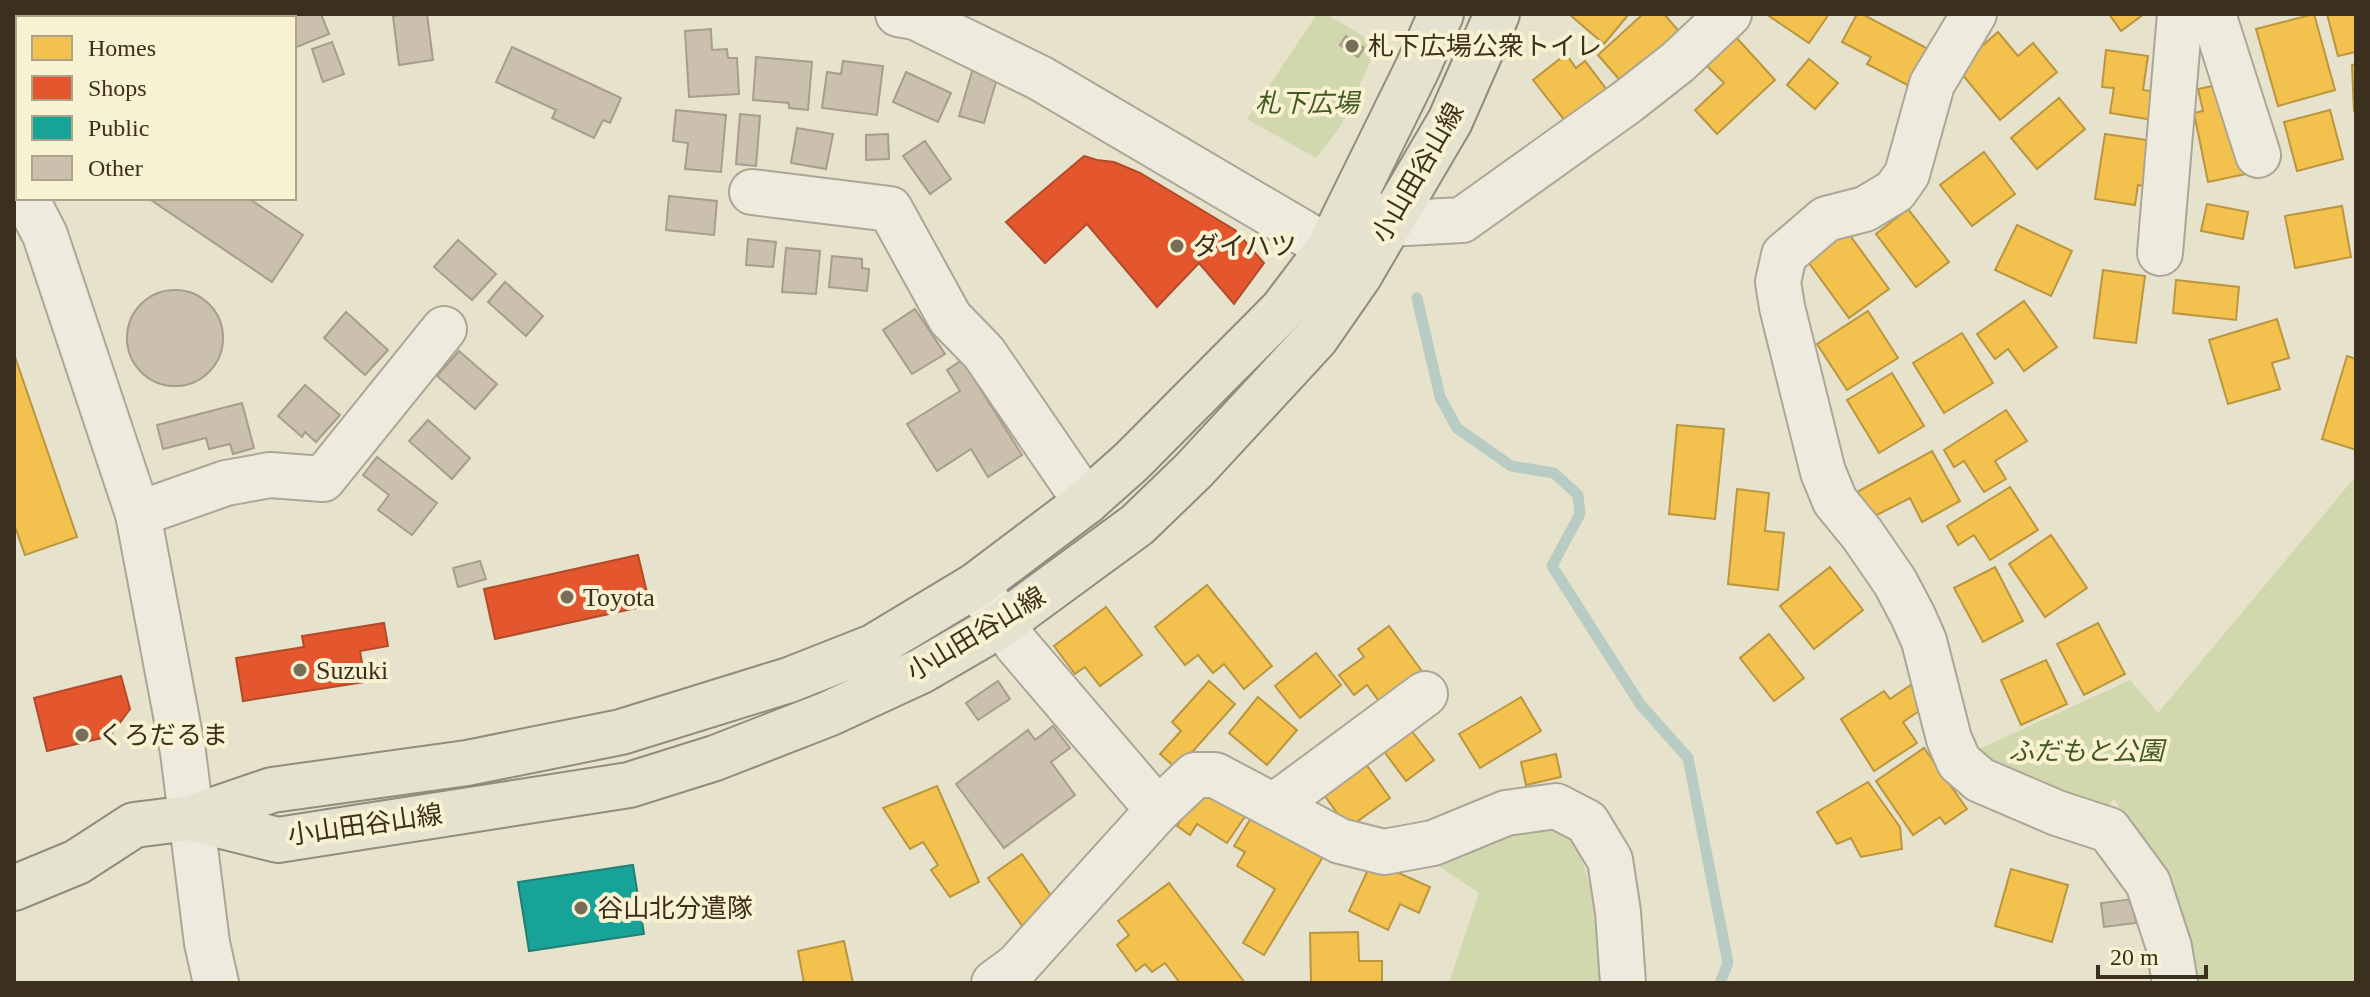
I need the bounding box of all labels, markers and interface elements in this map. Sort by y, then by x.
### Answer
legend [16,16,296,200]
place label: 札下広場公衆トイレ [1368,32,1602,61]
text: Homes [88,35,156,61]
marker: 札下広場公衆トイレ [1343,37,1361,55]
text: Shops [88,75,147,101]
park label: 札下広場 [1255,89,1362,118]
street label: 小山田谷山線 [1366,98,1470,248]
text: Public [88,115,149,141]
text: Other [88,155,143,181]
place label: ダイハツ [1193,232,1296,261]
marker: ダイハツ [1168,237,1186,255]
street label: 小山田谷山線 [902,581,1050,687]
place label: Toyota [583,583,655,612]
marker: Toyota [558,588,576,606]
place label: Suzuki [316,656,388,685]
marker: Suzuki [291,661,309,679]
place label: くろだるま [98,721,228,750]
marker: くろだるま [73,726,91,744]
park label: ふだもと公園 [2008,737,2168,766]
street label: 小山田谷山線 [286,800,444,850]
place label: 谷山北分遣隊 [597,894,753,923]
marker: 谷山北分遣隊 [572,899,590,917]
scale bar [2098,929,2206,979]
text: 20 m [2110,944,2159,970]

